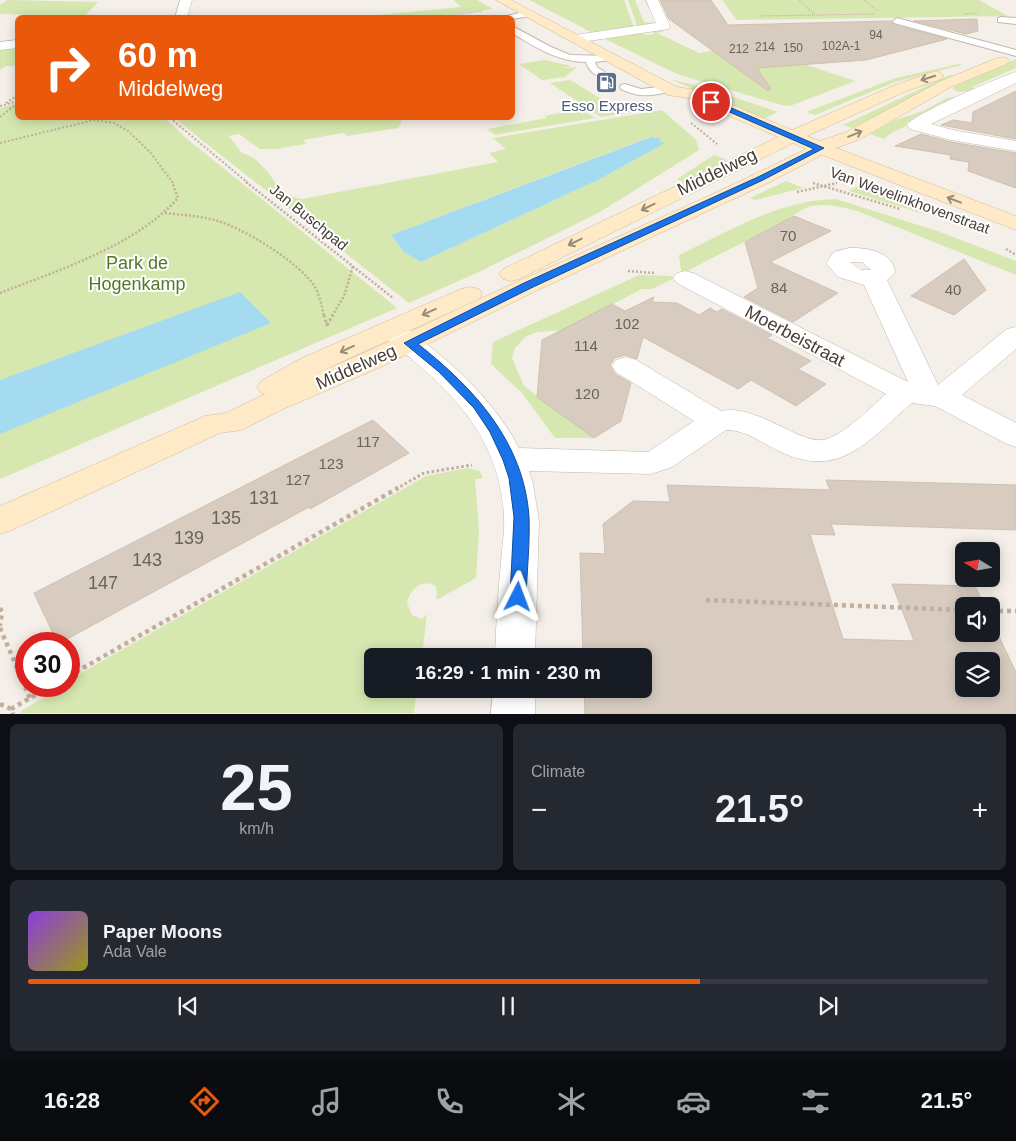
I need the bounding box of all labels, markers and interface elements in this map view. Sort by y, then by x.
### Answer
house number: 94 [869,28,883,42]
icon: right [35,35,100,100]
text: 60 m [118,35,198,74]
house number: 102A-1 [822,39,861,53]
house number: 214 [755,40,775,54]
house number: 150 [783,41,803,55]
house number: 212 [729,42,749,56]
fuel station icon: Esso Express [595,70,619,94]
one-way arrow [921,74,936,83]
text: Middelweg [118,76,223,101]
pin [690,81,732,123]
icon: arrive [697,88,725,116]
place label: Esso Express [561,97,653,114]
one-way arrow [847,129,862,138]
street label: Middelweg [674,144,760,200]
street label: Van Wevelinkhovenstraat [828,163,993,237]
street label: Jan Buschpad [267,180,351,254]
one-way arrow [947,195,962,204]
one-way arrow [641,202,656,212]
house number: 70 [780,227,796,244]
one-way arrow [568,237,583,247]
park label: Park de Hogenkamp [88,253,186,294]
house number: 84 [771,279,787,296]
house number: 40 [945,281,961,298]
street label: Moerbeistraat [742,301,848,371]
one-way arrow [422,308,437,318]
house number: 102 [614,315,640,332]
house number: 114 [574,337,598,354]
street label: Middelweg [313,340,399,394]
one-way arrow [340,344,355,354]
house number: 120 [574,385,600,402]
house number: 117 [356,433,380,450]
house number: 123 [318,455,344,472]
house number: 127 [285,471,311,488]
house number: 131 [249,488,279,508]
house number: 135 [211,508,241,528]
house number: 139 [174,528,204,548]
north arrow [955,542,1000,588]
map controls [955,542,1000,697]
house number: 143 [132,550,162,570]
position arrow [491,570,543,622]
house number: 147 [88,573,118,593]
button: sound [955,597,1000,642]
speed limit sign: 30 [15,632,80,697]
button: layers [955,652,1000,697]
text: 16:29 · 1 min · 230 m [415,662,601,683]
text: 25 [220,751,293,824]
text: Climate [531,763,585,780]
text: 21.5° [715,788,804,830]
text: − [531,794,547,825]
text: + [972,794,988,825]
text: km/h [239,820,274,837]
text: Paper Moons [103,921,222,942]
text: Ada Vale [103,943,167,960]
icon: previous [174,992,202,1020]
icon: pause [494,992,522,1020]
icon: next [814,992,842,1020]
icon: directions [187,1084,222,1119]
icon: music [309,1084,344,1119]
icon: phone [432,1084,467,1119]
icon: climate [554,1084,589,1119]
icon: car [676,1084,711,1119]
icon: filters [798,1084,833,1119]
text: 16:28 [44,1088,100,1113]
text: 21.5° [921,1088,972,1113]

